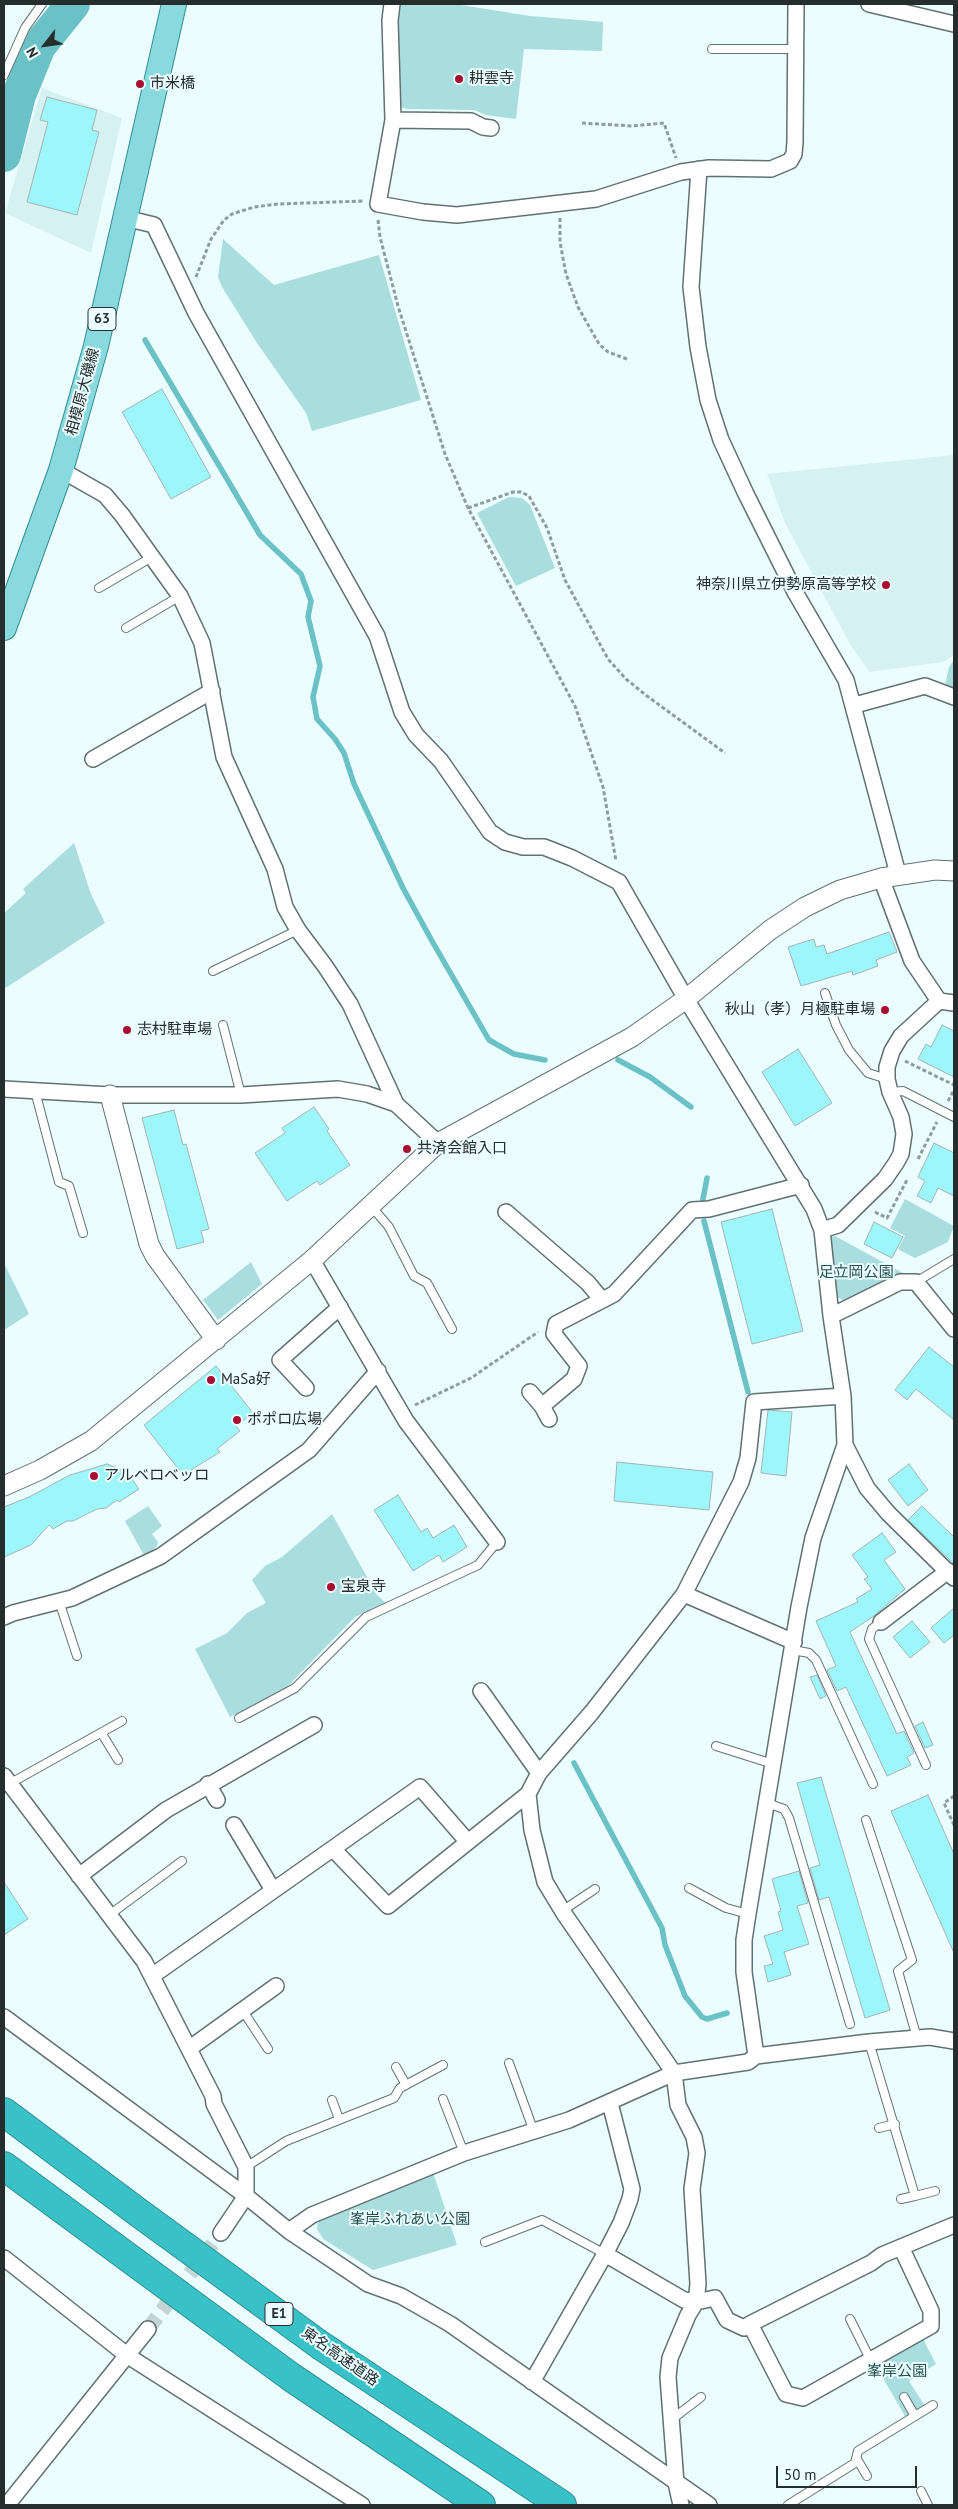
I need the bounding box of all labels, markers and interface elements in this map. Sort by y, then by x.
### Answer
north arrow [20,20,70,70]
text: N [22,44,42,61]
place label: 耕雲寺 [469,70,514,88]
marker: 耕雲寺 [453,73,465,85]
place label: 市米橋 [150,75,195,93]
marker: 市米橋 [134,78,146,90]
road number: 63 [88,308,116,330]
street label: 相模原大磯線 [63,346,103,438]
place label: 神奈川県立伊勢原高等学校 [696,576,876,594]
marker: 神奈川県立伊勢原高等学校 [880,579,892,591]
place label: 秋山（孝）月極駐車場 [725,1001,875,1019]
marker: 秋山（孝）月極駐車場 [879,1004,891,1016]
place label: 志村駐車場 [137,1021,212,1039]
marker: 志村駐車場 [121,1024,133,1036]
place label: 共済会館入口 [417,1140,507,1158]
marker: 共済会館入口 [401,1143,413,1155]
park label: 足立岡公園 [819,1264,893,1282]
place label: MaSa好 [221,1371,271,1389]
marker: MaSa好 [205,1374,217,1386]
place label: ポポロ広場 [247,1411,322,1429]
marker: ポポロ広場 [231,1414,243,1426]
place label: アルベロベッロ [104,1467,209,1485]
marker: アルベロベッロ [88,1470,100,1482]
place label: 宝泉寺 [341,1578,386,1596]
marker: 宝泉寺 [325,1581,337,1593]
park label: 峯岸ふれあい公園 [350,2211,470,2229]
road number: E1 [265,2302,293,2326]
street label: 東名高速道路 [298,2324,382,2390]
park label: 峯岸公園 [867,2363,927,2381]
scale bar [778,2456,919,2488]
text: 50 m [784,2465,817,2484]

